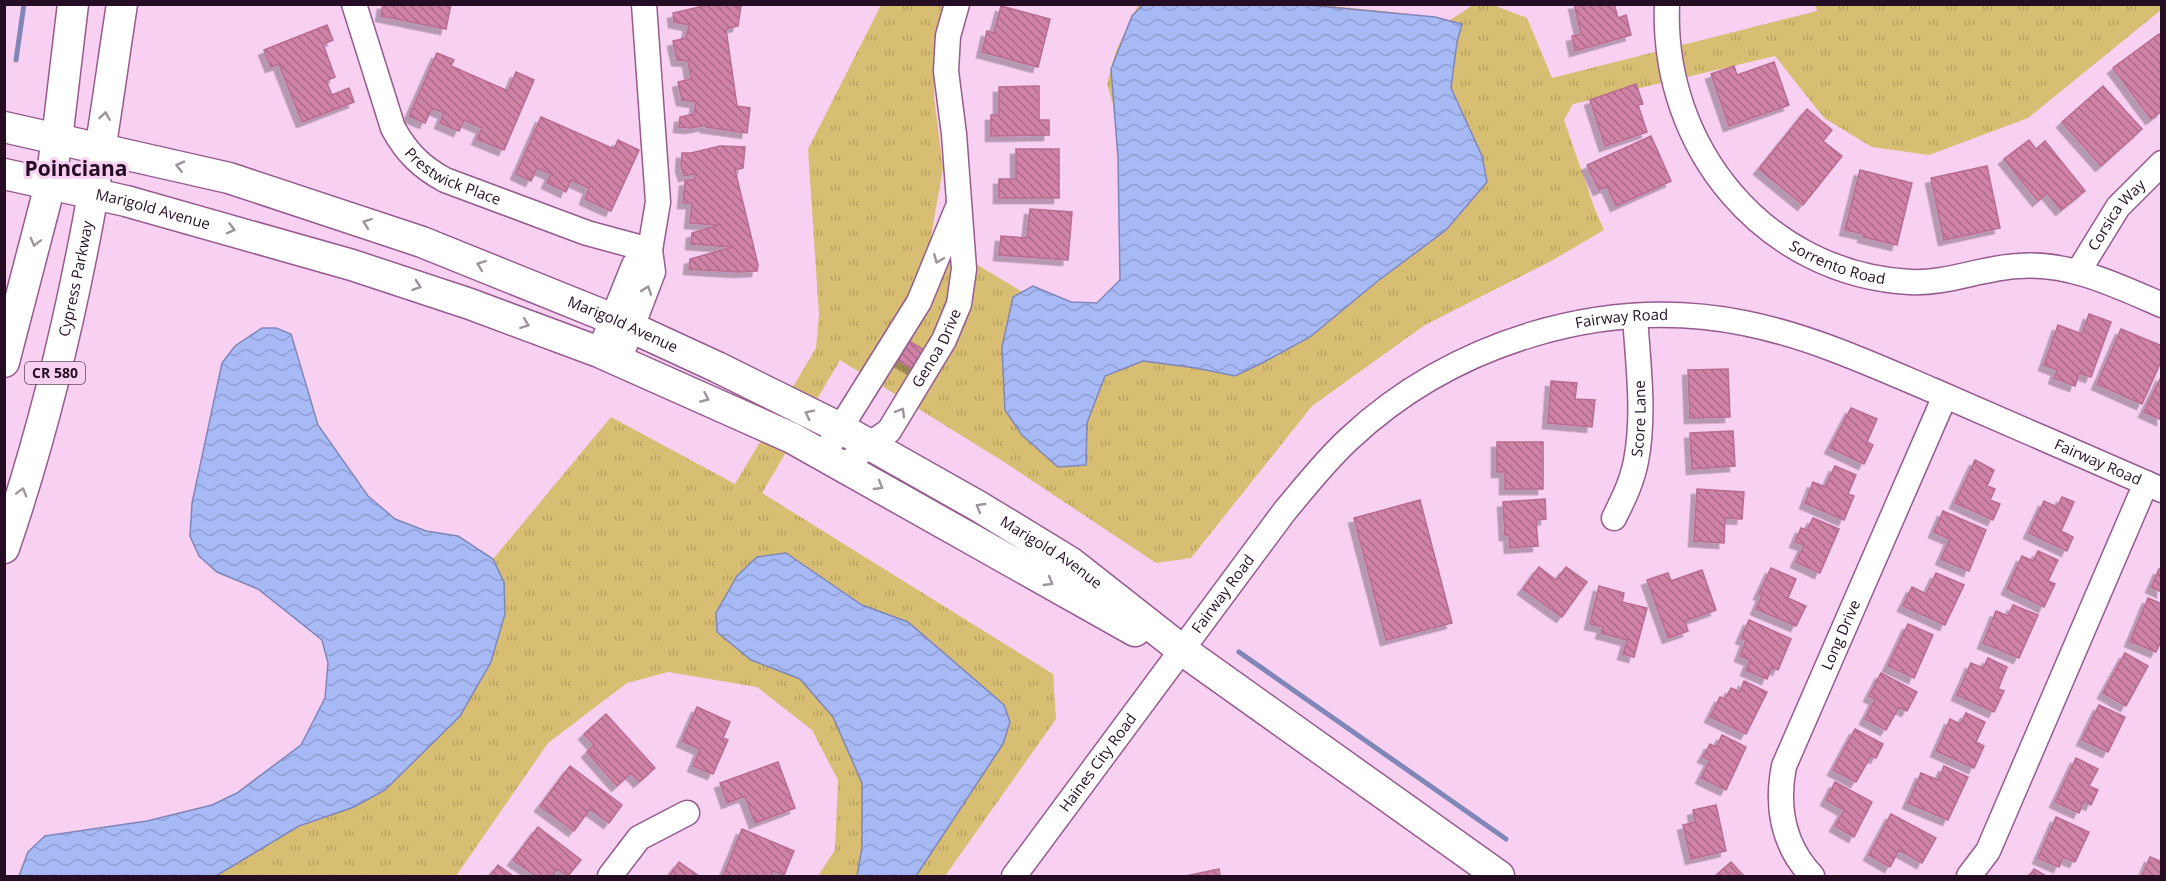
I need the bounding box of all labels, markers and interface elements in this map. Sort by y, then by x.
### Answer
one-way arrow [98,111,111,121]
street label: Prestwick Place [401,143,504,209]
district label: Poinciana [25,154,127,182]
one-way arrow [176,160,186,173]
street label: Corsica Way [2083,174,2149,254]
street label: Marigold Avenue [94,184,213,233]
street label: Cypress Parkway [53,218,97,338]
one-way arrow [362,218,372,231]
one-way arrow [225,222,236,234]
street label: Sorrento Road [1786,235,1887,288]
one-way arrow [30,237,43,247]
one-way arrow [933,252,945,263]
one-way arrow [476,260,487,272]
one-way arrow [411,279,422,292]
one-way arrow [639,285,652,296]
street label: Marigold Avenue [565,291,681,357]
street label: Fairway Road [1573,304,1668,332]
street label: Genoa Drive [907,306,965,391]
one-way arrow [519,317,530,329]
road number: CR 580 [25,362,85,384]
street label: Score Lane [1626,380,1649,458]
one-way arrow [699,391,710,403]
one-way arrow [894,408,906,418]
one-way arrow [805,409,816,421]
street label: Fairway Road [2052,434,2145,489]
one-way arrow [873,479,883,490]
one-way arrow [15,487,28,497]
one-way arrow [976,503,986,515]
street label: Marigold Avenue [997,511,1107,593]
street label: Fairway Road [1186,550,1258,637]
one-way arrow [1043,575,1053,586]
street label: Long Drive [1816,596,1864,673]
street label: Haines City Road [1054,709,1140,815]

